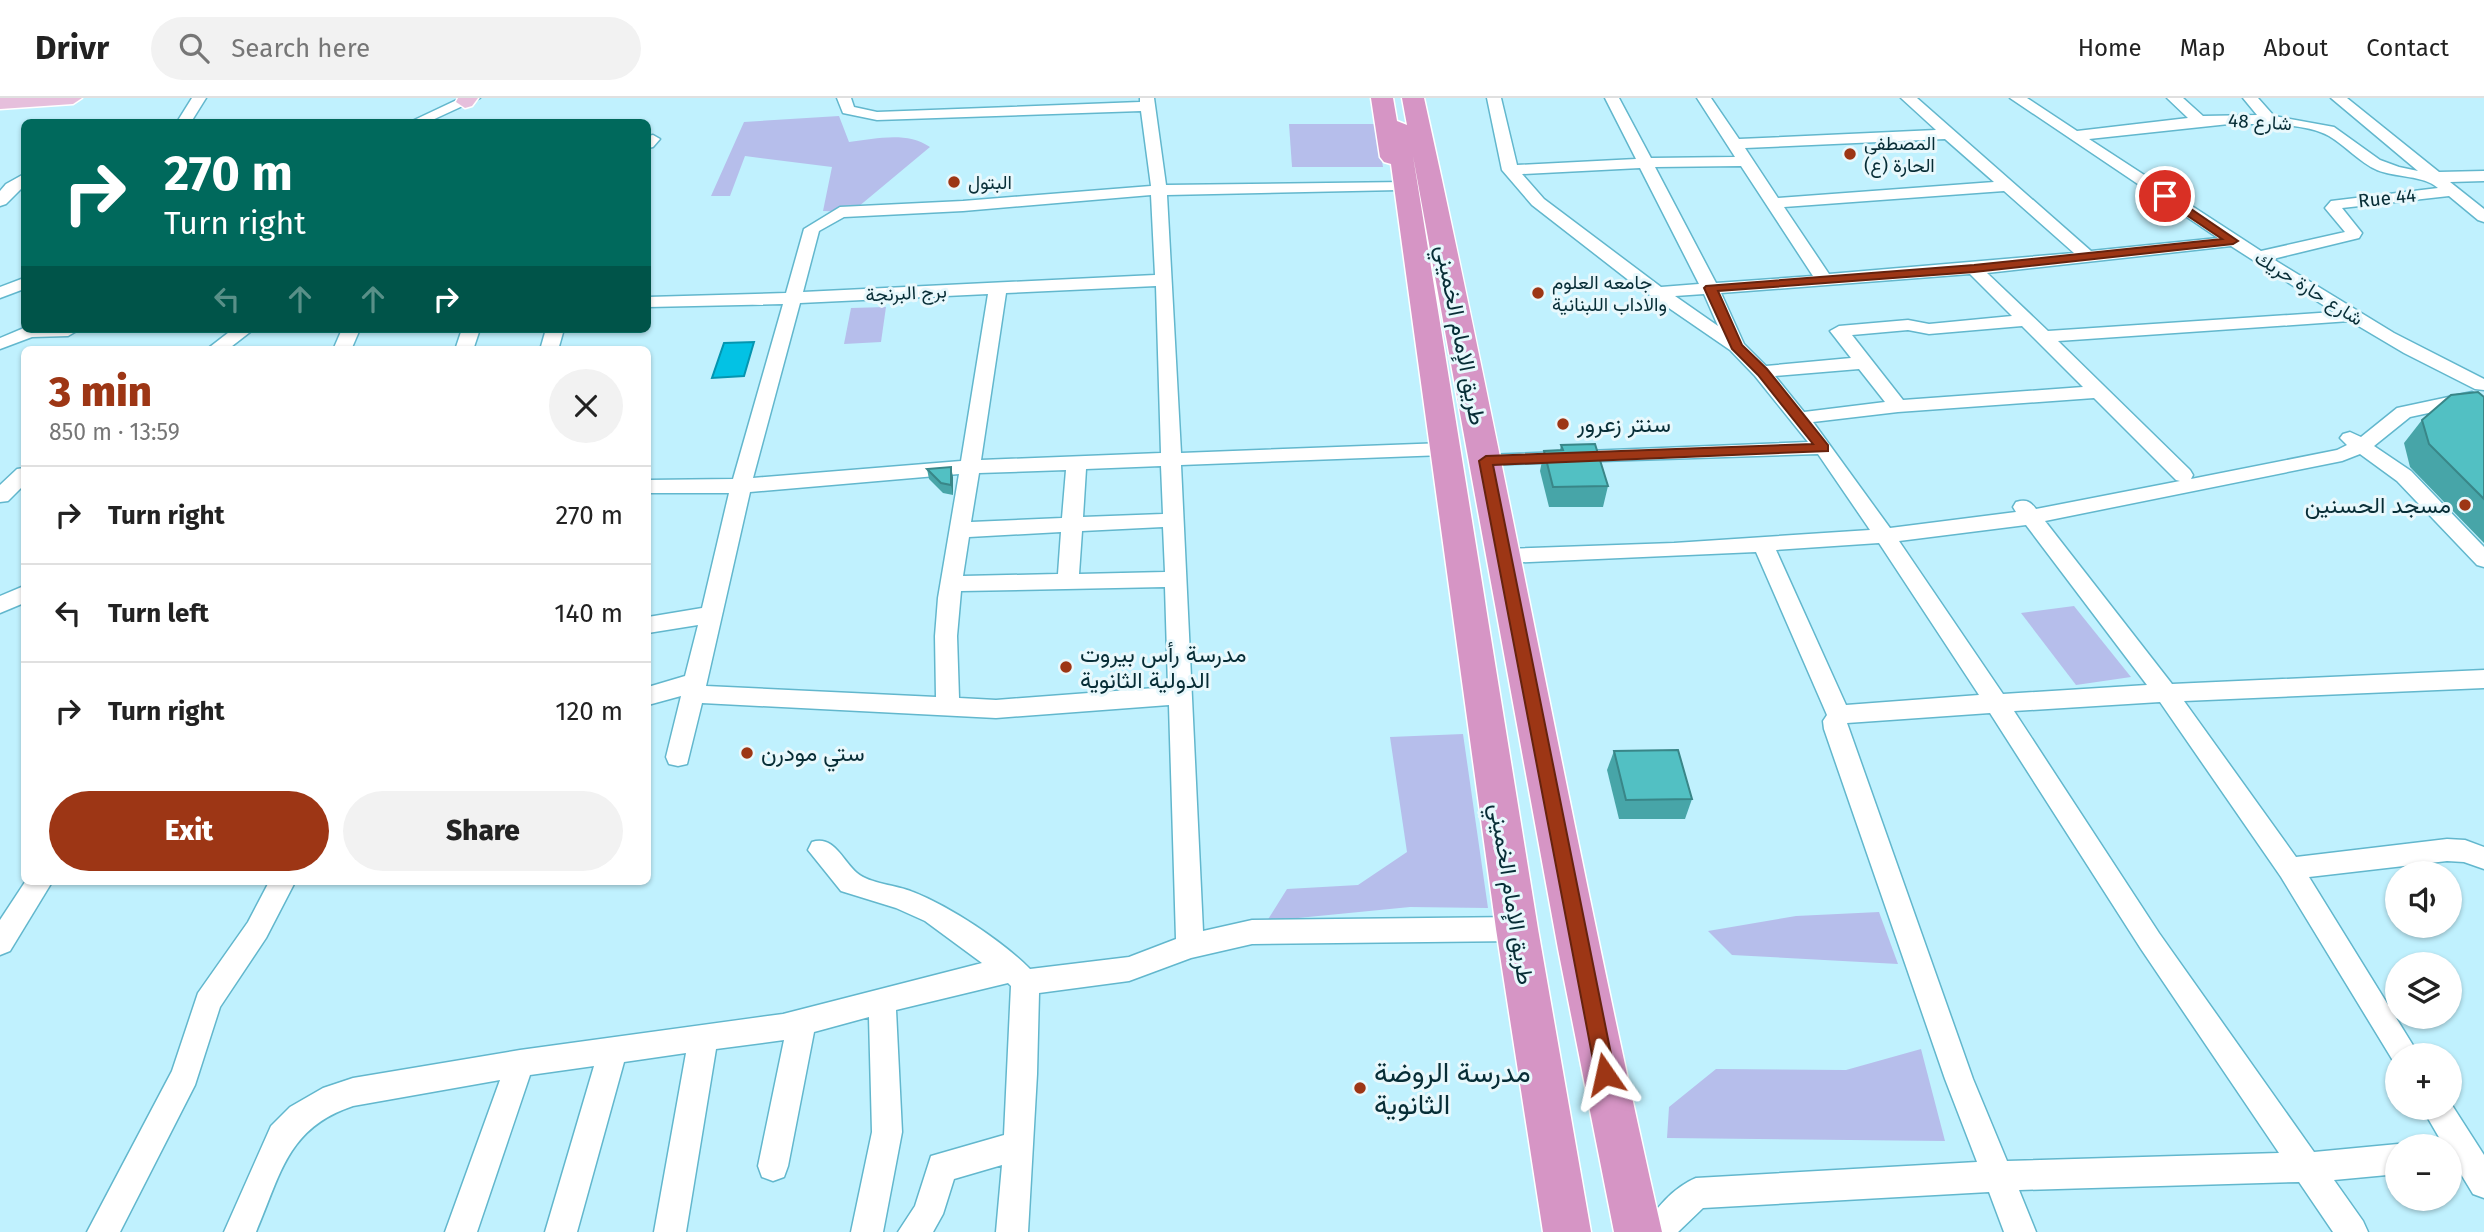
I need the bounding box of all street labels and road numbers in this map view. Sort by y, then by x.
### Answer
street label: شارع 48 [2227,109,2292,136]
street label: Rue 44 [2357,184,2417,212]
street label: طريق الإمام الخميني [1425,242,1492,429]
street label: شارع حارة حريك [2250,246,2367,331]
street label: برج البرنجة [865,279,947,308]
street label: طريق الإمام الخميني [1479,801,1540,987]

